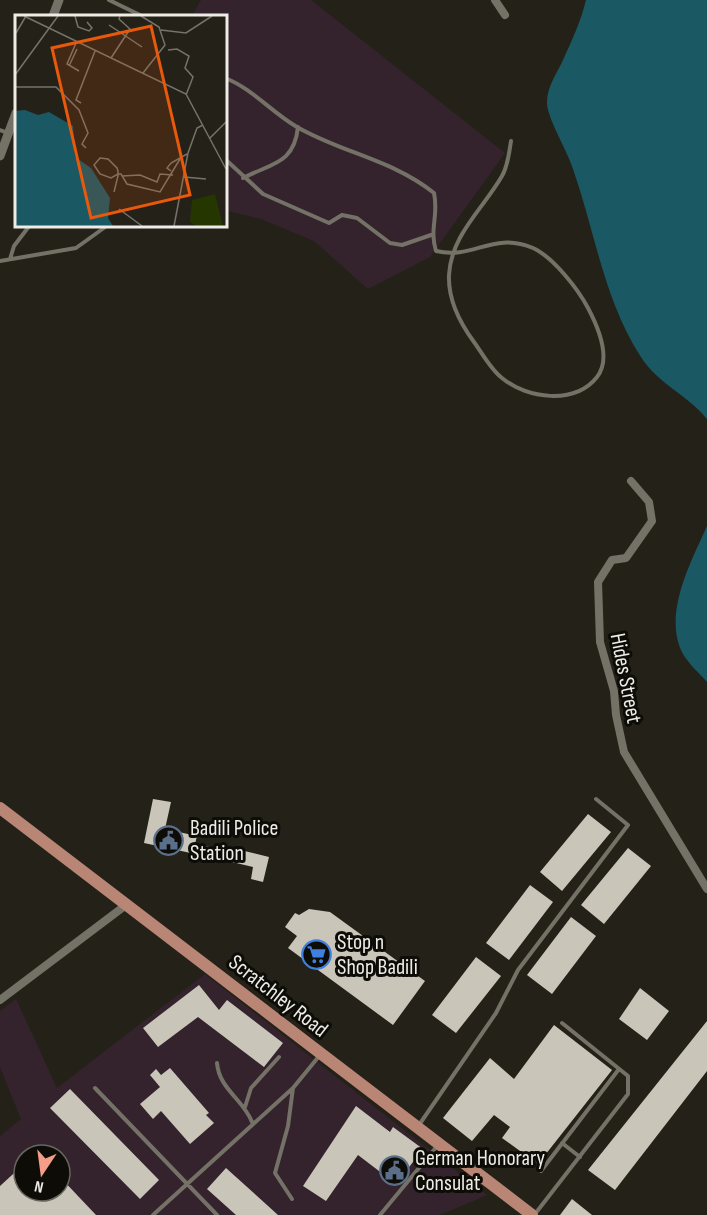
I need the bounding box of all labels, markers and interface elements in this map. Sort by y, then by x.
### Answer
inset map [15,15,226,226]
street label: Hides Street [604,631,648,726]
place label: Badili Police Station [190,815,278,867]
public building icon: Badili Police Station [153,824,185,856]
place label: Stop n Shop Badili [337,929,418,981]
supermarket icon: Stop n Shop Badili [300,938,332,970]
street label: Scratchley Road [223,949,333,1043]
north arrow [12,1143,72,1203]
place label: German Honorary Consulat [415,1145,545,1197]
public building icon: German Honorary Consulat [378,1154,410,1186]
text: N [33,1176,45,1196]

